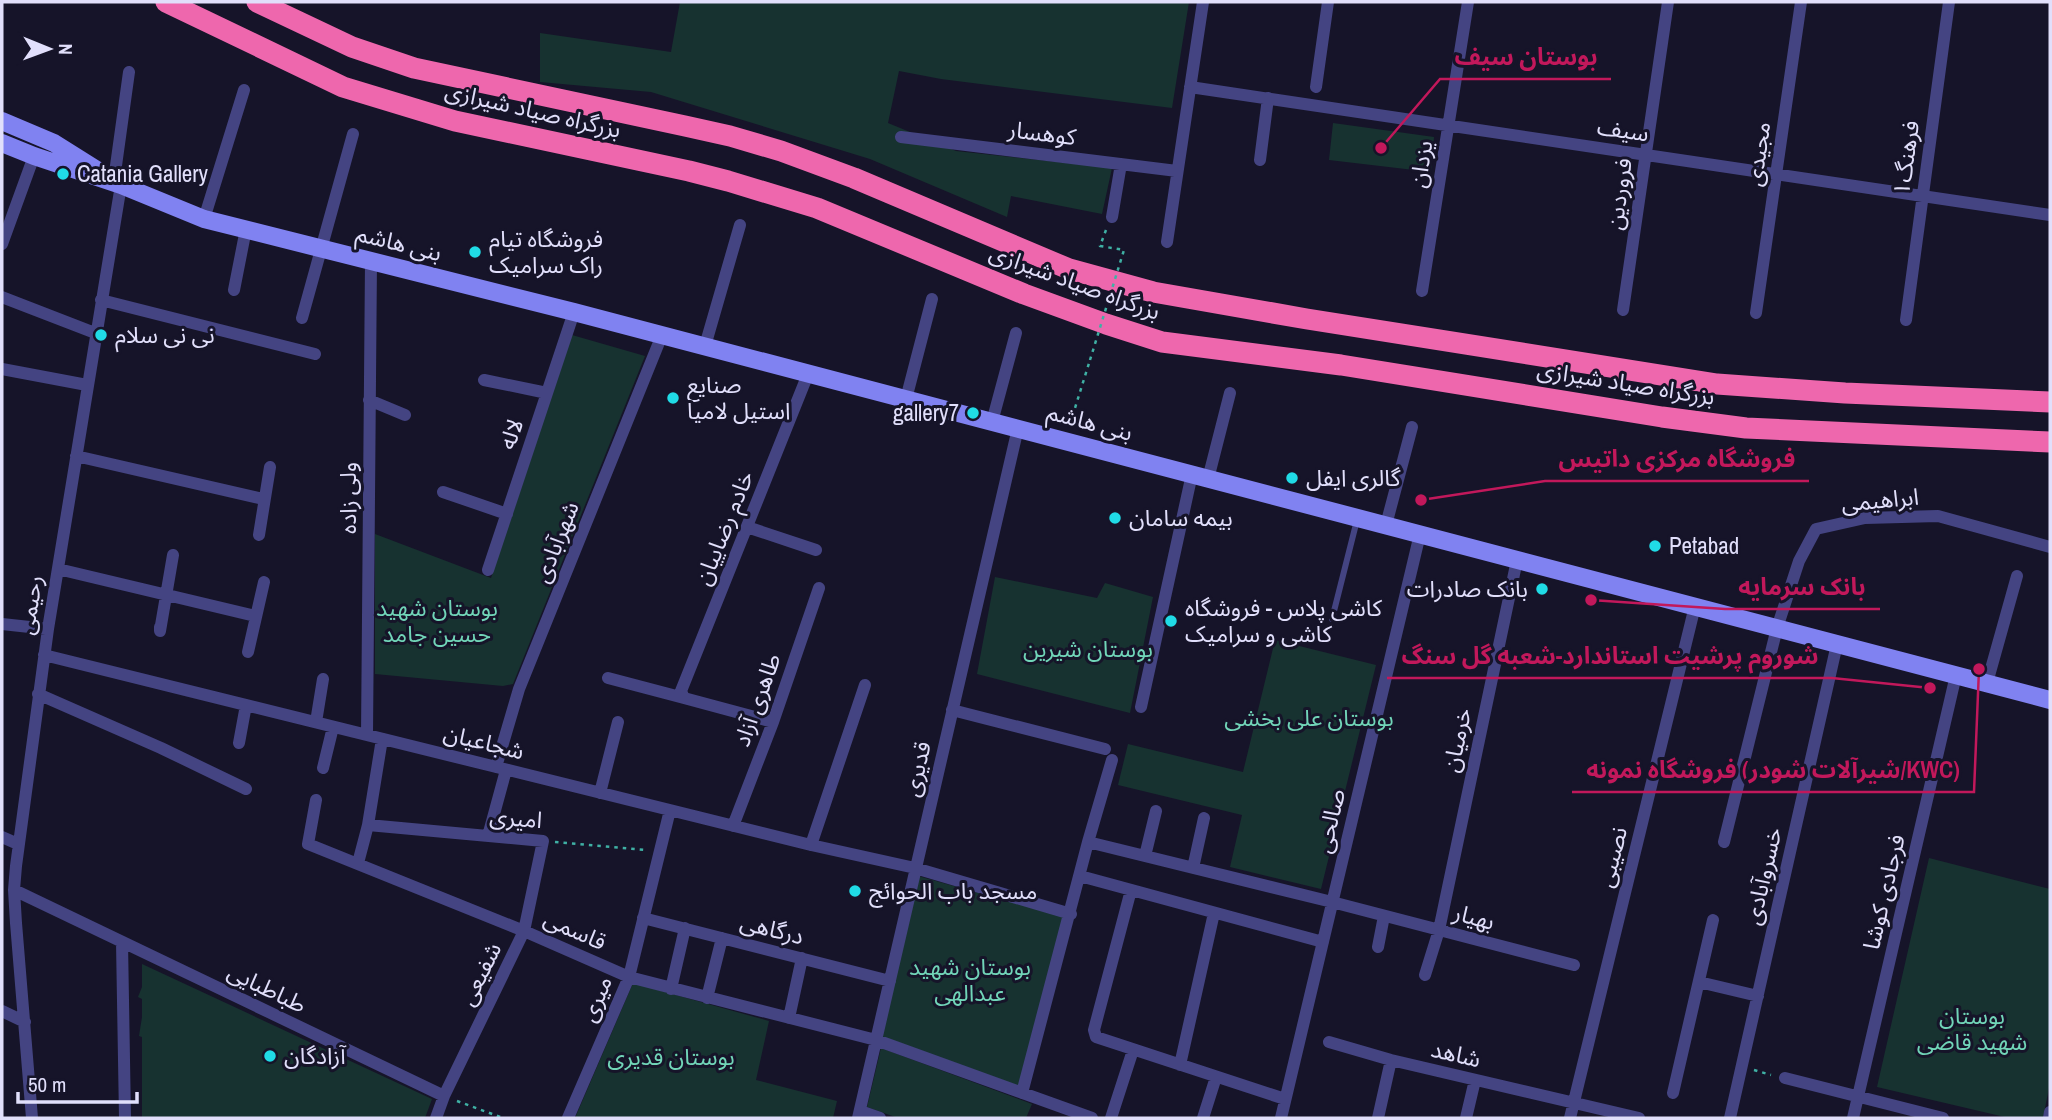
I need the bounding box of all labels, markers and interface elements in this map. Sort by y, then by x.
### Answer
north arrow [14,14,84,84]
callout: بوستان سیف [1440,34,1611,79]
text: بوستان سیف [1454,40,1598,72]
text: N [53,43,79,55]
street label: بزرگراه صیاد شیرازی [442,74,624,145]
street label: سیف [1595,111,1651,148]
street label: کوهسار [1005,113,1078,152]
street label: فرهنگ۱ [1885,119,1926,197]
street label: مجیدی [1738,120,1777,188]
street label: یزدان [1401,138,1440,190]
street label: فروردین [1598,156,1639,232]
place label: Catania Gallery [77,158,209,189]
marker: Catania Gallery [55,166,71,182]
street label: بنی هاشم [353,217,445,270]
place label: فروشگاه تیام راک سرامیک [489,223,603,280]
street label: بزرگراه صیاد شیرازی [985,236,1165,327]
marker: فروشگاه تیام راک سرامیک [467,244,483,260]
place label: نی نی سلام [115,319,215,353]
marker: نی نی سلام [93,327,109,343]
street label: بزرگراه صیاد شیرازی [1535,353,1717,412]
place label: صنایع استیل لامیا [687,369,790,426]
marker: صنایع استیل لامیا [665,390,681,406]
street label: بنی هاشم [1044,395,1136,450]
place label: gallery7 [893,397,959,428]
marker: gallery7 [965,405,981,421]
street label: لاله [491,414,530,453]
callout: فروشگاه مرکزی داتیس [1545,436,1809,481]
text: فروشگاه مرکزی داتیس [1559,442,1795,474]
street label: ولی زاده [332,462,363,534]
place label: گالری ایفل [1306,462,1401,493]
street label: خادم رضاییان [687,466,763,591]
marker: گالری ایفل [1284,470,1300,486]
street label: ابراهیمی [1840,481,1920,518]
street label: شهرآبادی [525,497,586,587]
place label: بیمه سامان [1129,502,1233,533]
marker: بیمه سامان [1107,510,1123,526]
place label: Petabad [1669,530,1739,561]
marker: Petabad [1647,538,1663,554]
callout: بانک سرمایه [1725,564,1880,609]
text: بانک سرمایه [1738,570,1866,602]
street label: رحیمی [10,573,49,637]
place label: بانک صادرات [1407,573,1528,604]
marker: بانک صادرات [1534,581,1550,597]
park label: بوستان شهید حسین جامد [376,592,498,649]
place label: کاشی پلاس - فروشگاه کاشی و سرامیک [1185,592,1383,649]
marker: کاشی پلاس - فروشگاه کاشی و سرامیک [1163,613,1179,629]
park label: بوستان شیرین [1023,633,1153,664]
callout: شوروم پرشیت استاندارد-شعبه گل سنگ [1387,633,1832,678]
text: شوروم پرشیت استاندارد-شعبه گل سنگ [1402,639,1818,674]
street label: طاهری آزاد [725,649,788,751]
park label: بوستان علی بخشی [1224,702,1394,733]
street label: خرمیان [1435,705,1478,775]
street label: شجاعیان [441,717,528,766]
street label: قدیری [895,738,938,800]
callout: فروشگاه نمونه (شیرآلات شودر/KWC) [1572,747,1974,792]
text: فروشگاه نمونه (شیرآلات شودر/KWC) [1586,753,1960,785]
street label: صالحی [1307,786,1352,856]
street label: امیری [488,800,544,835]
street label: نصیبی [1589,823,1634,890]
street label: خسروآبادی [1736,824,1789,928]
street label: فرجادی کوشا [1855,831,1912,953]
place label: مسجد باب الحوائج [869,875,1037,908]
marker: مسجد باب الحوائج [847,883,863,899]
street label: بهیار [1449,896,1498,937]
street label: قاسمی [539,902,611,957]
street label: درگاهی [737,906,807,951]
street label: شفیعی [451,937,508,1011]
park label: بوستان شهید عبدالهی [909,951,1031,1008]
street label: طباطبایی [223,955,312,1020]
street label: میری [572,971,619,1027]
park label: بوستان شهید قاضی [1917,1000,2027,1057]
street label: شاهد [1428,1033,1484,1074]
place label: آزادگان [284,1040,347,1071]
park label: بوستان قدیری [607,1041,735,1072]
marker: آزادگان [262,1048,278,1064]
scale bar [18,1060,136,1104]
text: 50 m [28,1070,66,1099]

